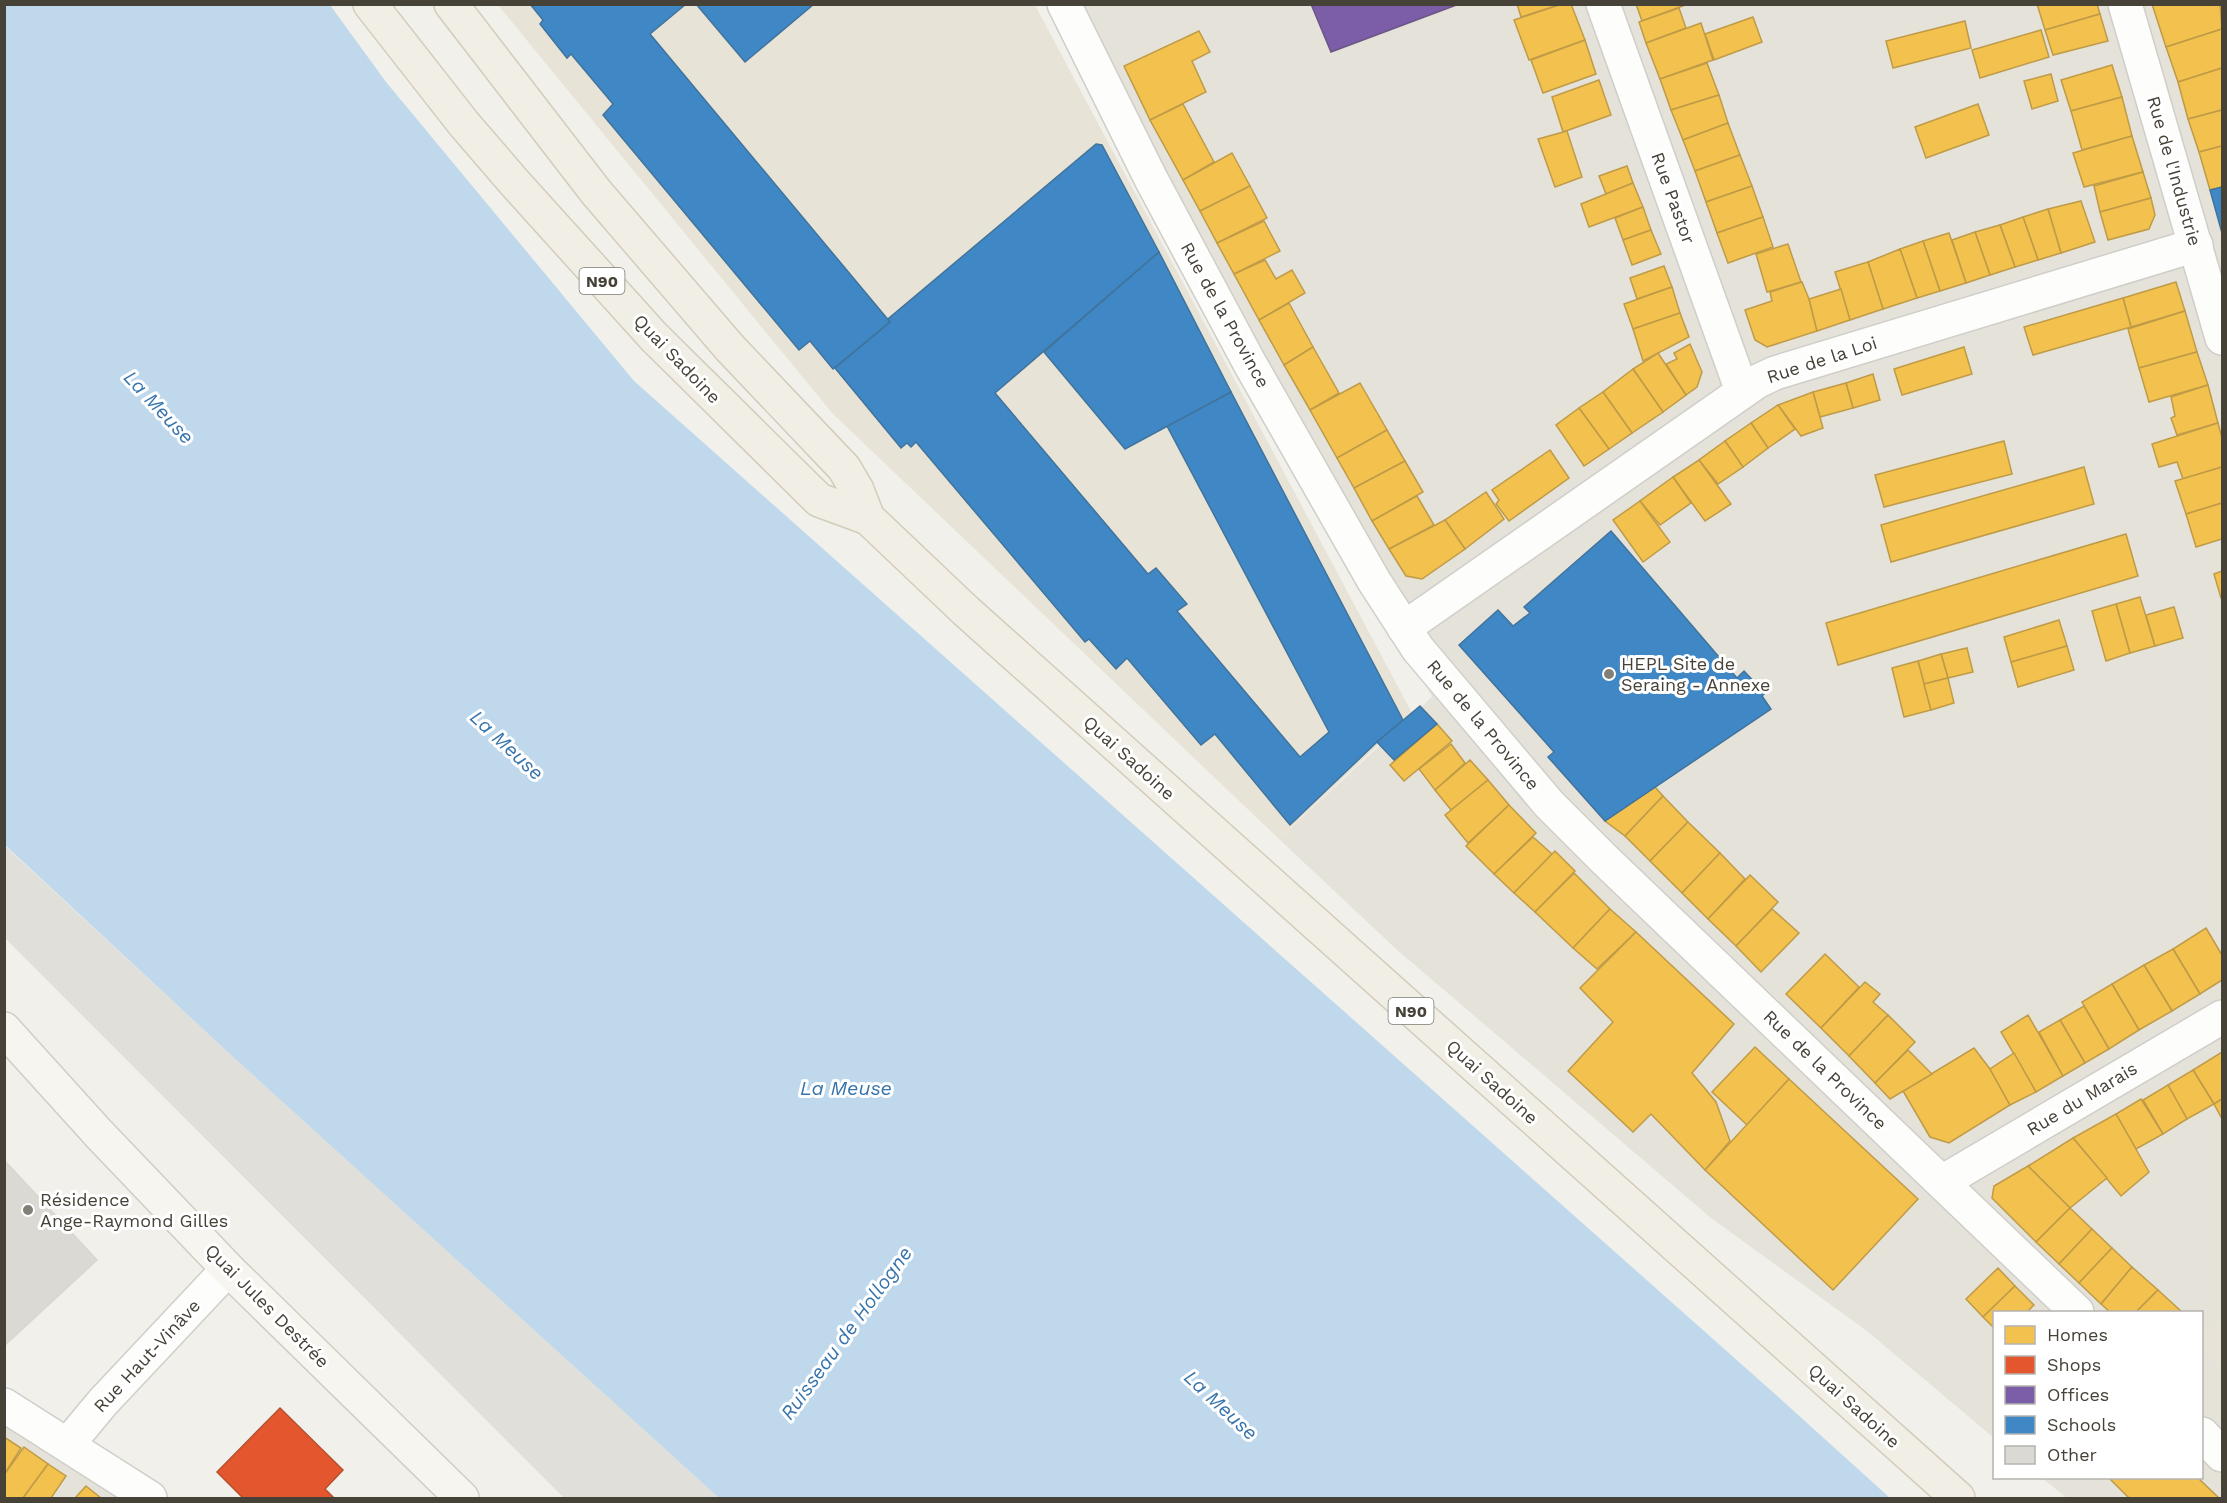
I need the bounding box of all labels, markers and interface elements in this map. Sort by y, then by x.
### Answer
street label: Rue de l'Industrie [2143,94,2206,248]
street label: Rue Pastor [1647,149,1700,246]
street label: Rue de la Province [1177,238,1274,391]
road number: N90 [580,268,624,294]
street label: Quai Sadoine [630,310,725,408]
street label: Rue de la Loi [1764,332,1880,387]
water label: La Meuse [119,365,199,449]
place label: HEPL Site de Seraing - Annexe [1621,653,1770,695]
street label: Rue de la Province [1423,655,1544,794]
marker: HEPL Site de Seraing - Annexe [1602,667,1616,681]
water label: La Meuse [465,705,549,785]
street label: Quai Sadoine [1079,711,1179,804]
road number: N90 [1388,998,1434,1024]
street label: Rue de la Province [1759,1005,1891,1134]
street label: Quai Sadoine [1442,1035,1542,1128]
street label: Rue du Marais [2023,1057,2141,1140]
water label: La Meuse [800,1076,892,1100]
place label: Résidence Ange-Raymond Gilles [40,1189,228,1231]
marker: Résidence Ange-Raymond Gilles [21,1203,35,1217]
street label: Quai Jules Destrée [201,1239,334,1372]
water label: Ruisseau de Hollogne [775,1242,917,1424]
street label: Rue Haut-Vinâve [89,1295,204,1416]
legend [1993,1311,2203,1479]
text: Homes [2047,1324,2108,1345]
text: Shops [2047,1354,2101,1375]
street label: Quai Sadoine [1804,1359,1904,1452]
water label: La Meuse [1179,1365,1263,1445]
text: Offices [2047,1384,2109,1405]
text: Schools [2047,1414,2116,1435]
text: Other [2047,1444,2097,1465]

